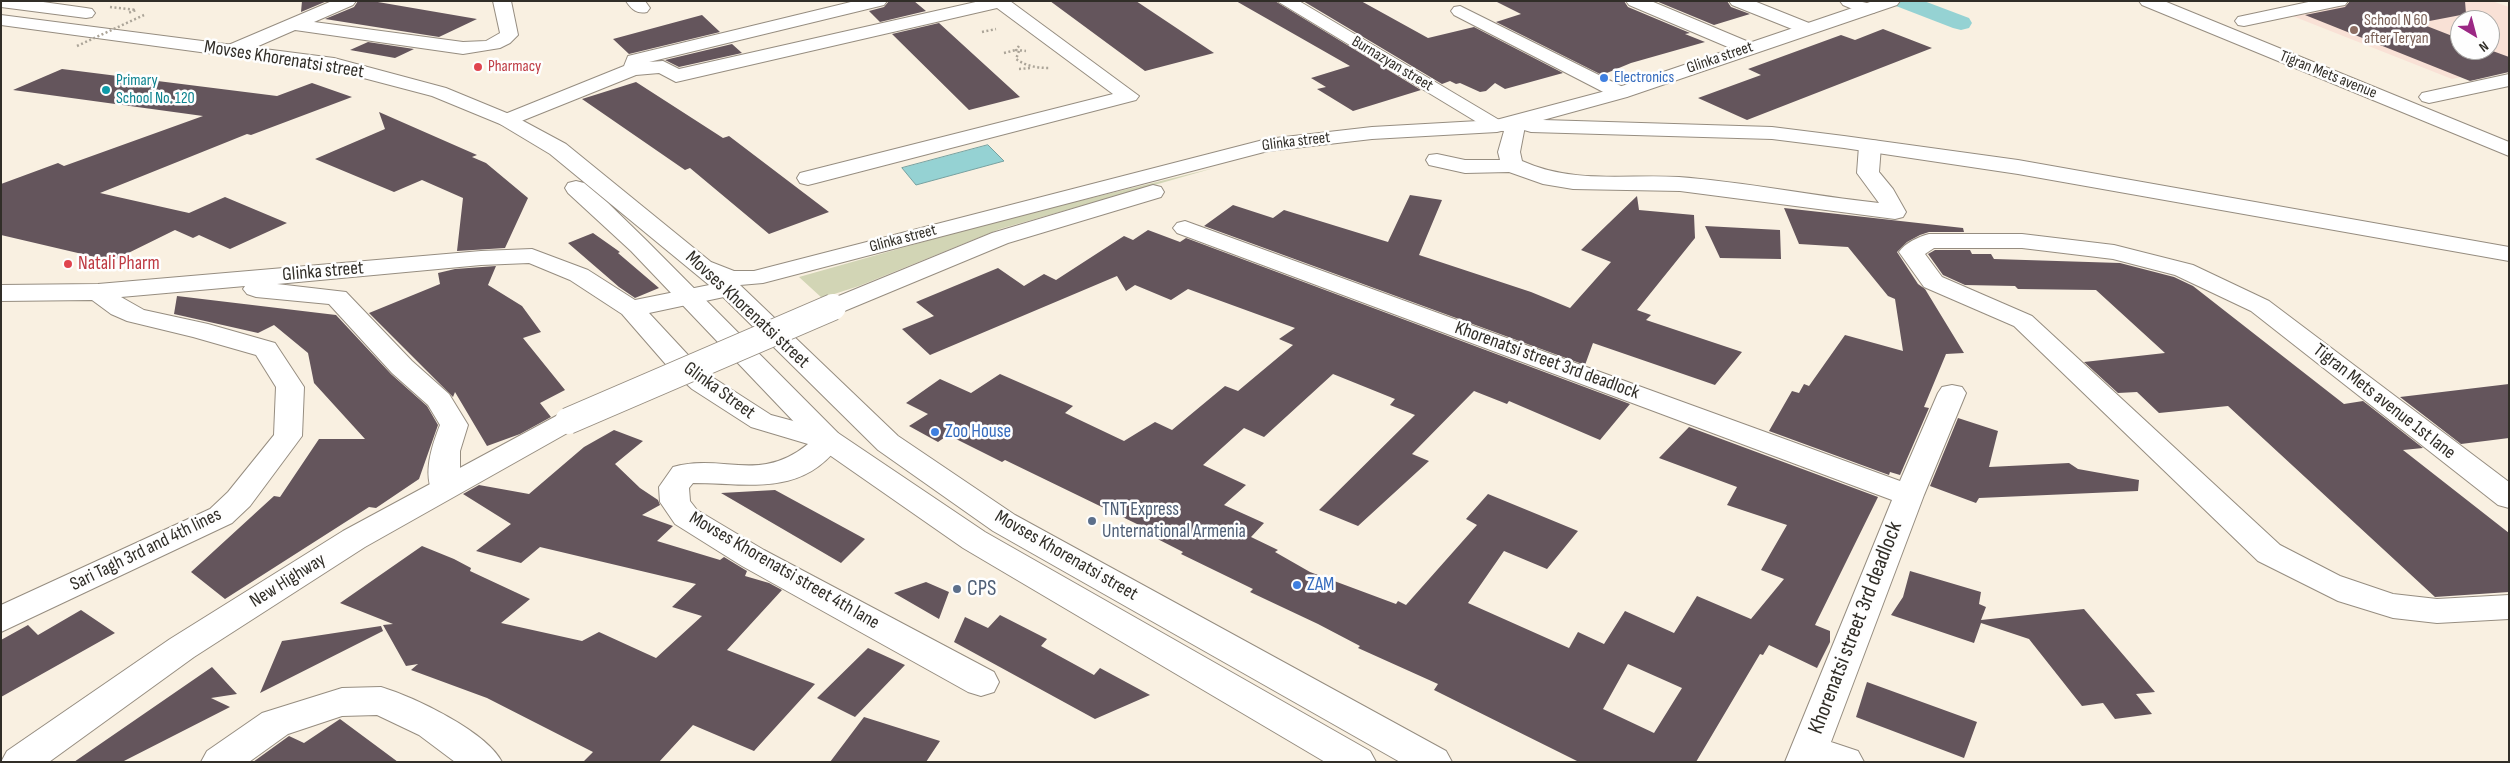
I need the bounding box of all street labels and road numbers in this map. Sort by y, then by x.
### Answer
street label: Burnazyan street [1348,32,1436,96]
street label: Movses Khorenatsi street [203,36,365,84]
street label: Glinka street [1684,38,1756,78]
street label: Tigran Mets avenue [2277,47,2379,103]
street label: Glinka street [1261,128,1331,156]
street label: Glinka street [867,221,939,257]
street label: Movses Khorenatsi street [680,247,814,373]
street label: Glinka street [281,257,365,287]
street label: Khorenatsi street 3rd deadlock [1452,317,1642,405]
street label: Tigran Mets avenue 1st lane [2308,339,2460,465]
street label: Glinka Street [679,357,759,425]
street label: Sari Tagh 3rd and 4th lines [67,504,225,596]
street label: Movses Khorenatsi street [990,506,1142,606]
street label: Movses Khorenatsi street 4th lane [685,507,883,635]
street label: Khorenatsi street 3rd deadlock [1803,518,1909,738]
street label: New Highway [246,549,330,613]

